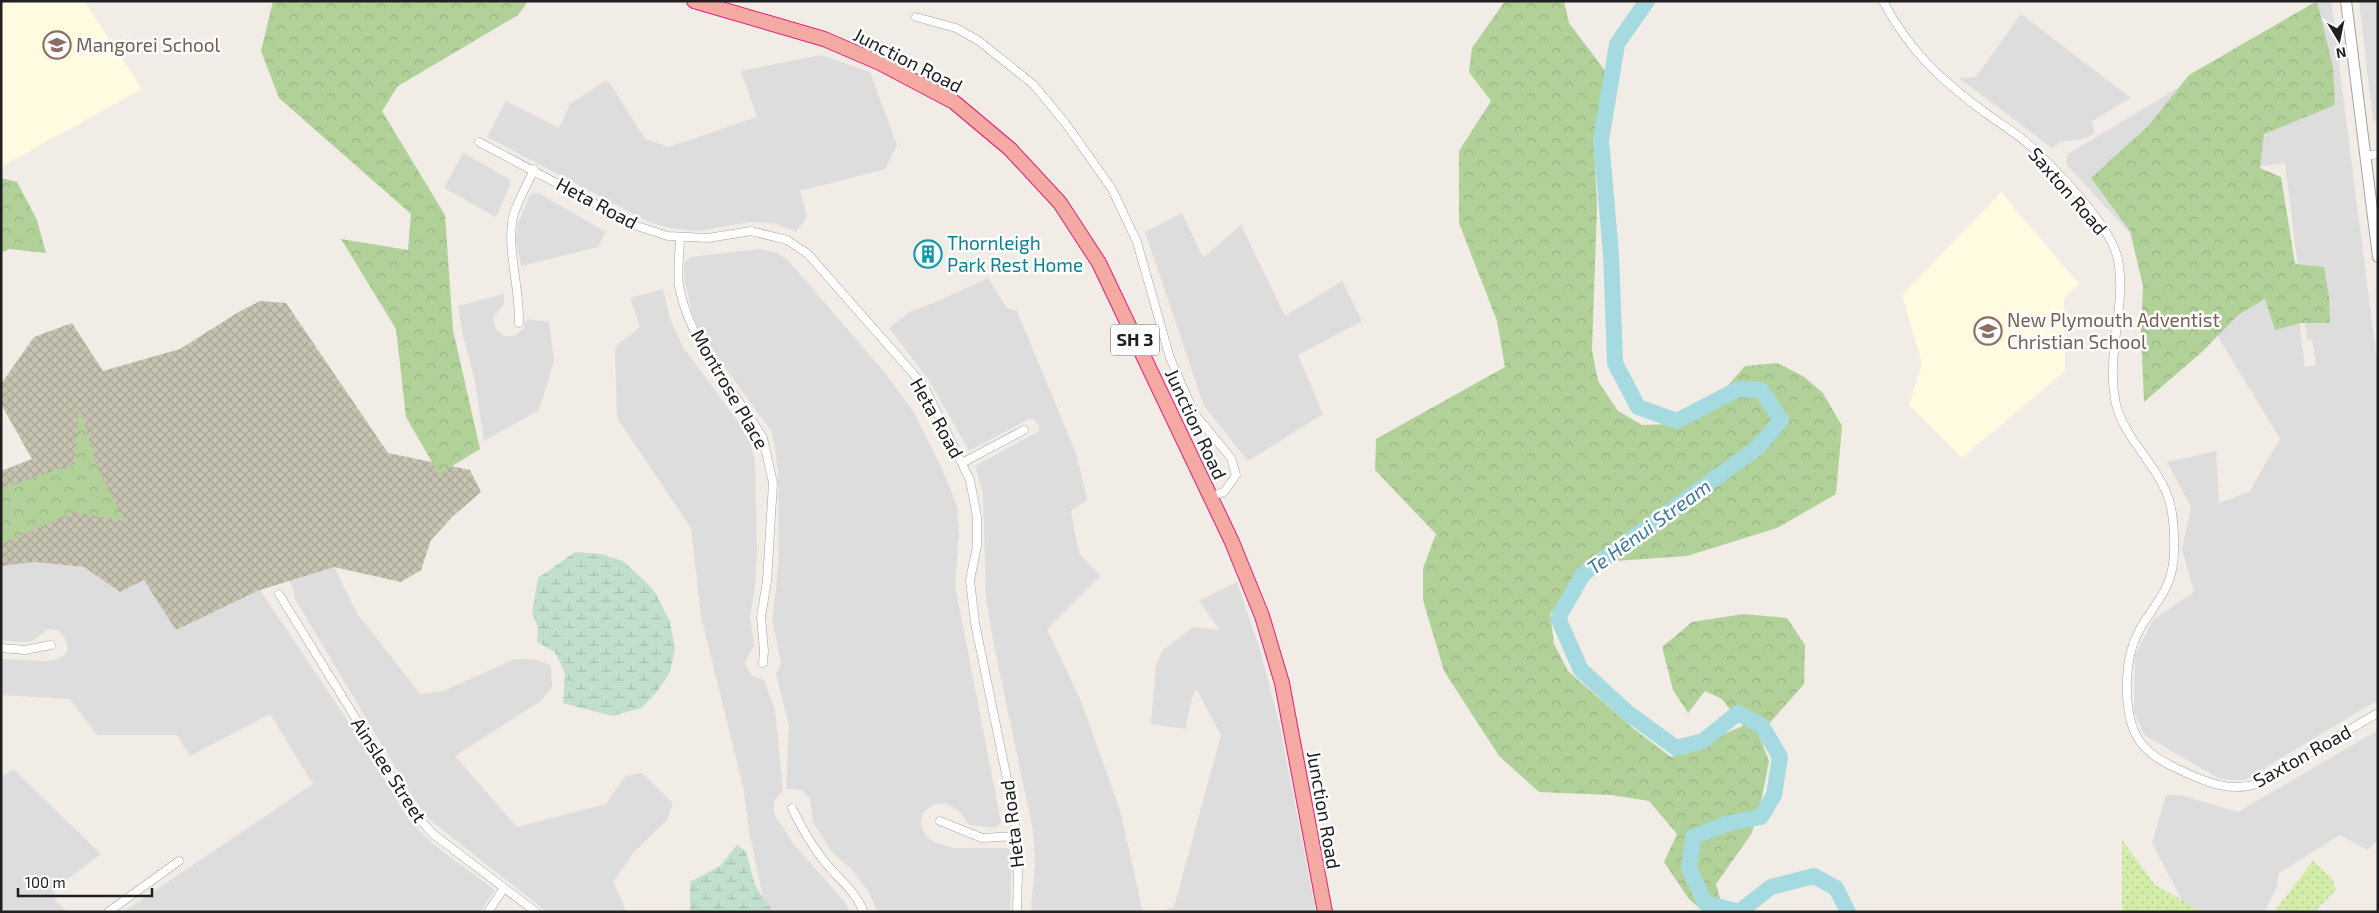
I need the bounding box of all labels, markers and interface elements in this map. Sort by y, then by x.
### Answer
north arrow [2314,15,2364,65]
street label: Junction Road [850,22,967,97]
school or university icon: Mangorei School [42,30,72,60]
place label: Mangorei School [76,33,221,56]
text: N [2335,44,2348,63]
street label: Saxton Road [2024,142,2113,239]
street label: Heta Road [553,172,642,234]
place label: Thornleigh Park Rest Home [947,231,1083,276]
building icon: Thornleigh Park Rest Home [913,239,943,269]
place label: New Plymouth Adventist Christian School [2007,308,2220,353]
school or university icon: New Plymouth Adventist Christian School [1973,316,2003,346]
road number: SH 3 [1111,324,1159,356]
street label: Montrose Place [687,325,774,453]
street label: Junction Road [1161,365,1232,483]
street label: Heta Road [906,373,969,462]
water label: Te Hēnui Stream [1582,473,1715,579]
street label: Ainslee Street [347,713,432,826]
street label: Saxton Road [2249,719,2355,792]
street label: Junction Road [1303,749,1346,871]
street label: Heta Road [995,779,1028,869]
scale bar [18,866,151,898]
text: 100 m [25,873,66,891]

